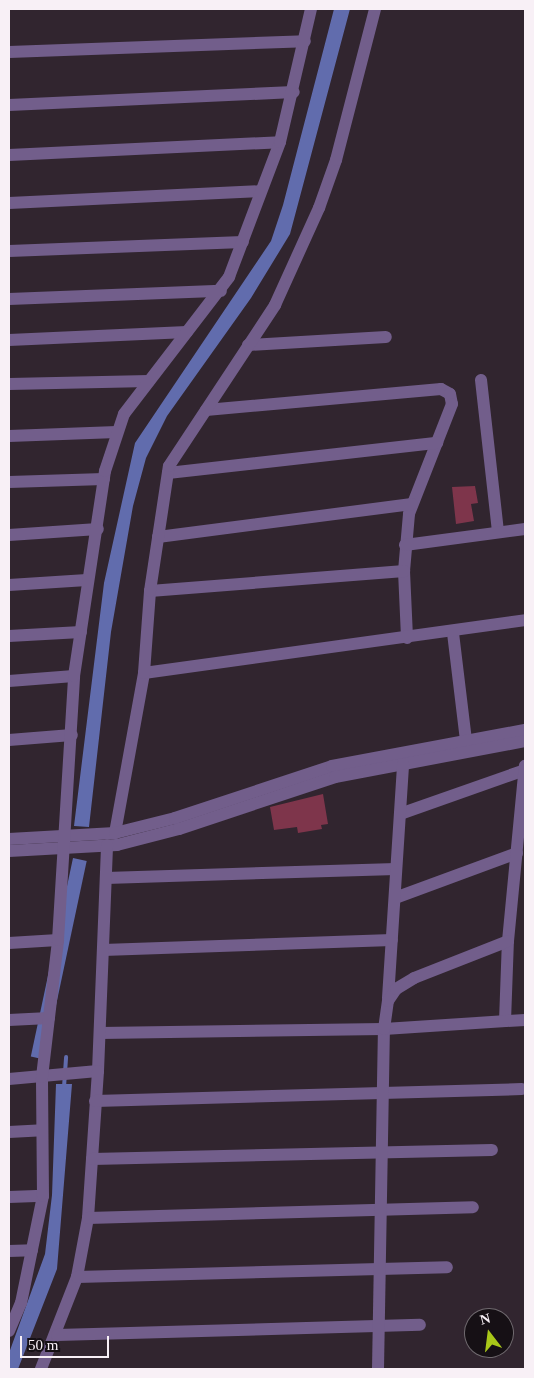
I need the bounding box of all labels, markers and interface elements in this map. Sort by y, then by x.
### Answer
north arrow [464,1308,514,1358]
text: N [478,1310,492,1328]
scale bar [22,1326,111,1358]
text: 50 m [28,1337,58,1353]

